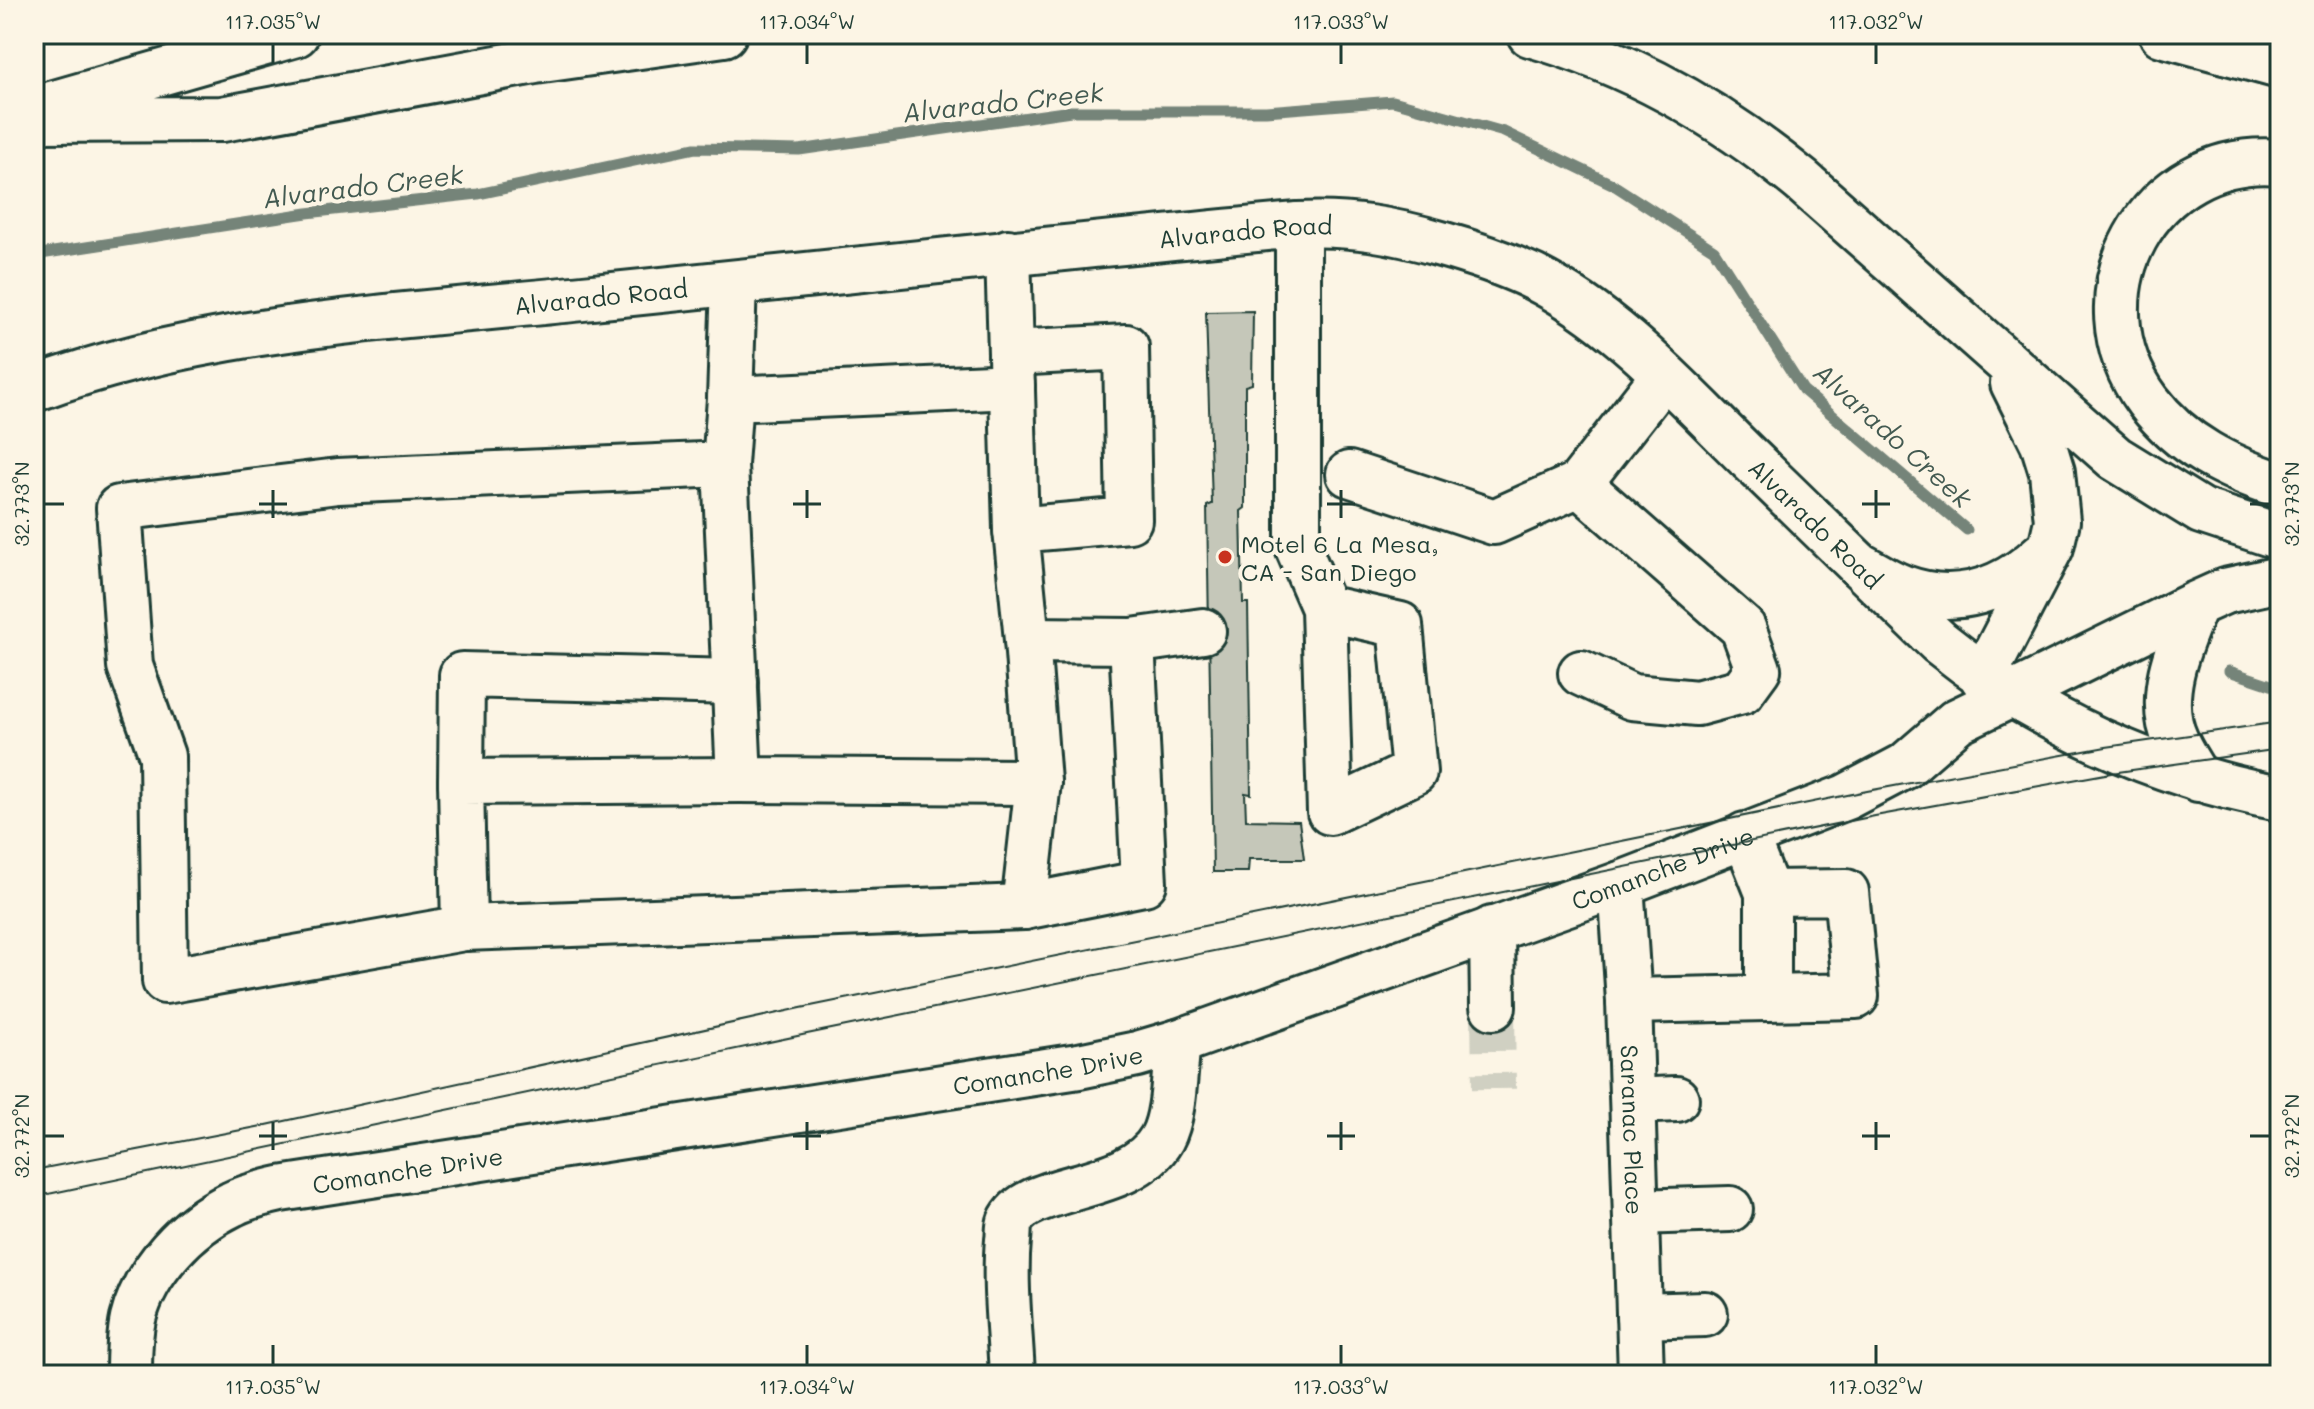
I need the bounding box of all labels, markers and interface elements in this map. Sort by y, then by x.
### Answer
text: 117.035°W [225,8,321,34]
text: 117.034°W [759,8,855,34]
text: 117.033°W [1293,8,1389,34]
text: 117.032°W [1828,8,1924,34]
water label: Alvarado Creek [901,74,1106,129]
water label: Alvarado Creek [261,157,466,215]
street label: Alvarado Road [1157,209,1333,254]
street label: Alvarado Road [513,272,689,320]
water label: Alvarado Creek [1807,355,1980,516]
street label: Alvarado Road [1743,451,1889,595]
text: 32.773°N [8,461,34,547]
text: 32.773°N [2278,461,2304,547]
place label: Motel 6 La Mesa, CA - San Diego [1241,528,1439,587]
marker: Motel 6 La Mesa, CA - San Diego [1216,548,1234,566]
street label: Comanche Drive [1567,819,1758,916]
street label: Comanche Drive [951,1038,1146,1101]
street label: Saranac Place [1615,1044,1651,1215]
text: 32.772°N [8,1094,34,1178]
text: 32.772°N [2278,1094,2304,1178]
street label: Comanche Drive [310,1139,505,1199]
text: 117.035°W [225,1373,321,1399]
text: 117.034°W [759,1373,855,1399]
text: 117.033°W [1293,1373,1389,1399]
text: 117.032°W [1828,1373,1924,1399]

